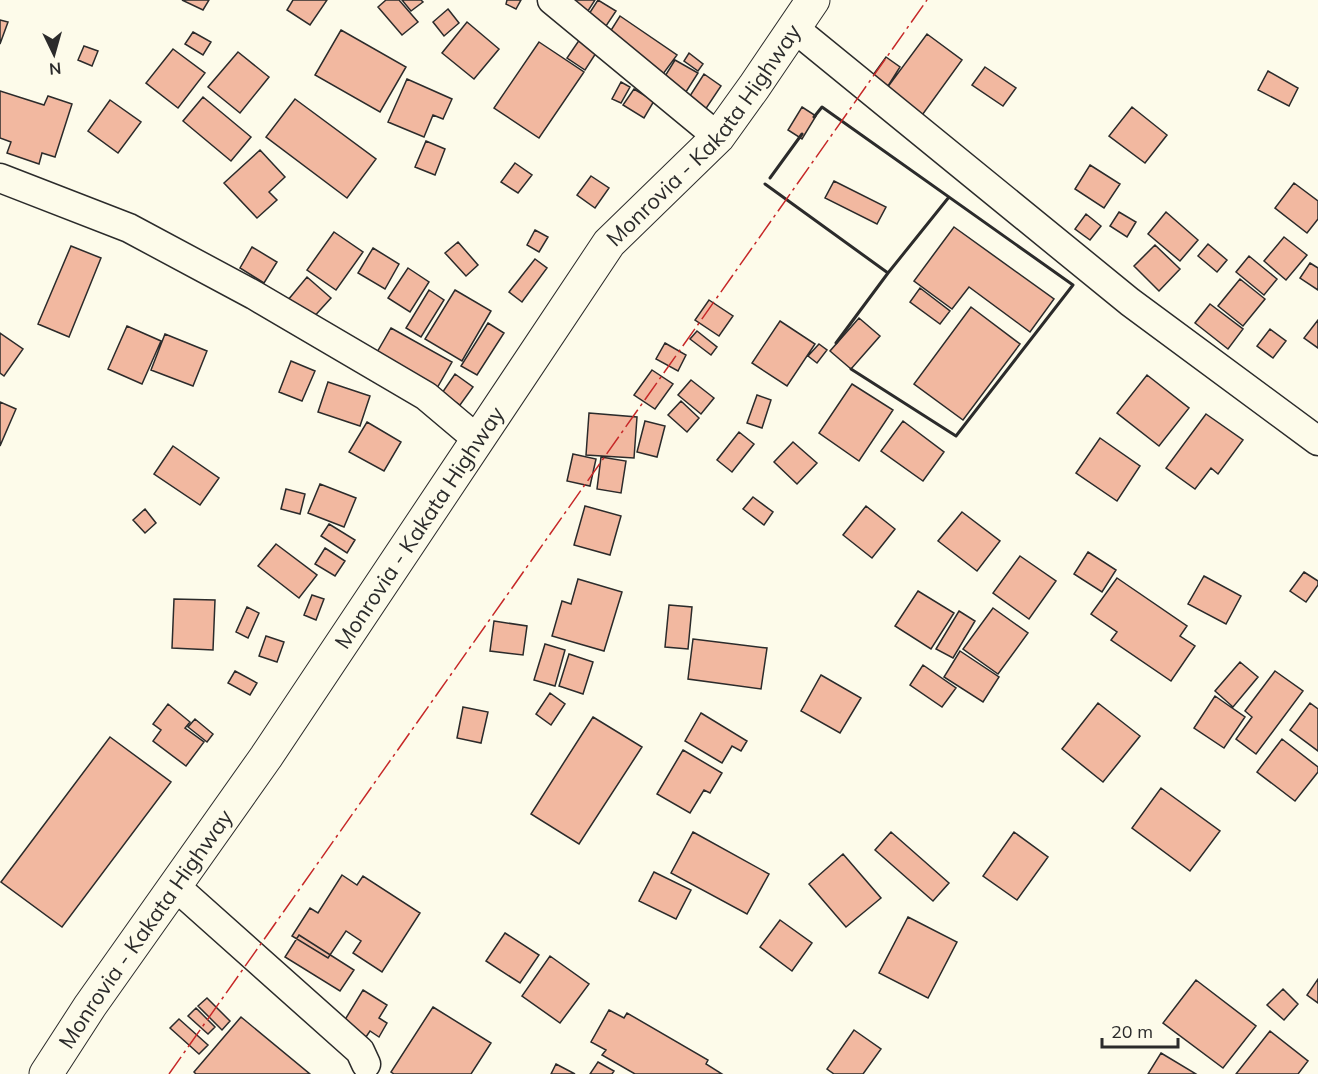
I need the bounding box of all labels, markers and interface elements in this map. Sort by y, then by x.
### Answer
street label: Monrovia - Kakata Highway [600,18,807,252]
north arrow [24,24,84,84]
text: N [48,58,62,79]
street label: Monrovia - Kakata Highway [328,400,510,654]
street label: Monrovia - Kakata Highway [52,803,239,1054]
scale bar [1102,1011,1178,1049]
text: 20 m [1111,1020,1153,1043]

